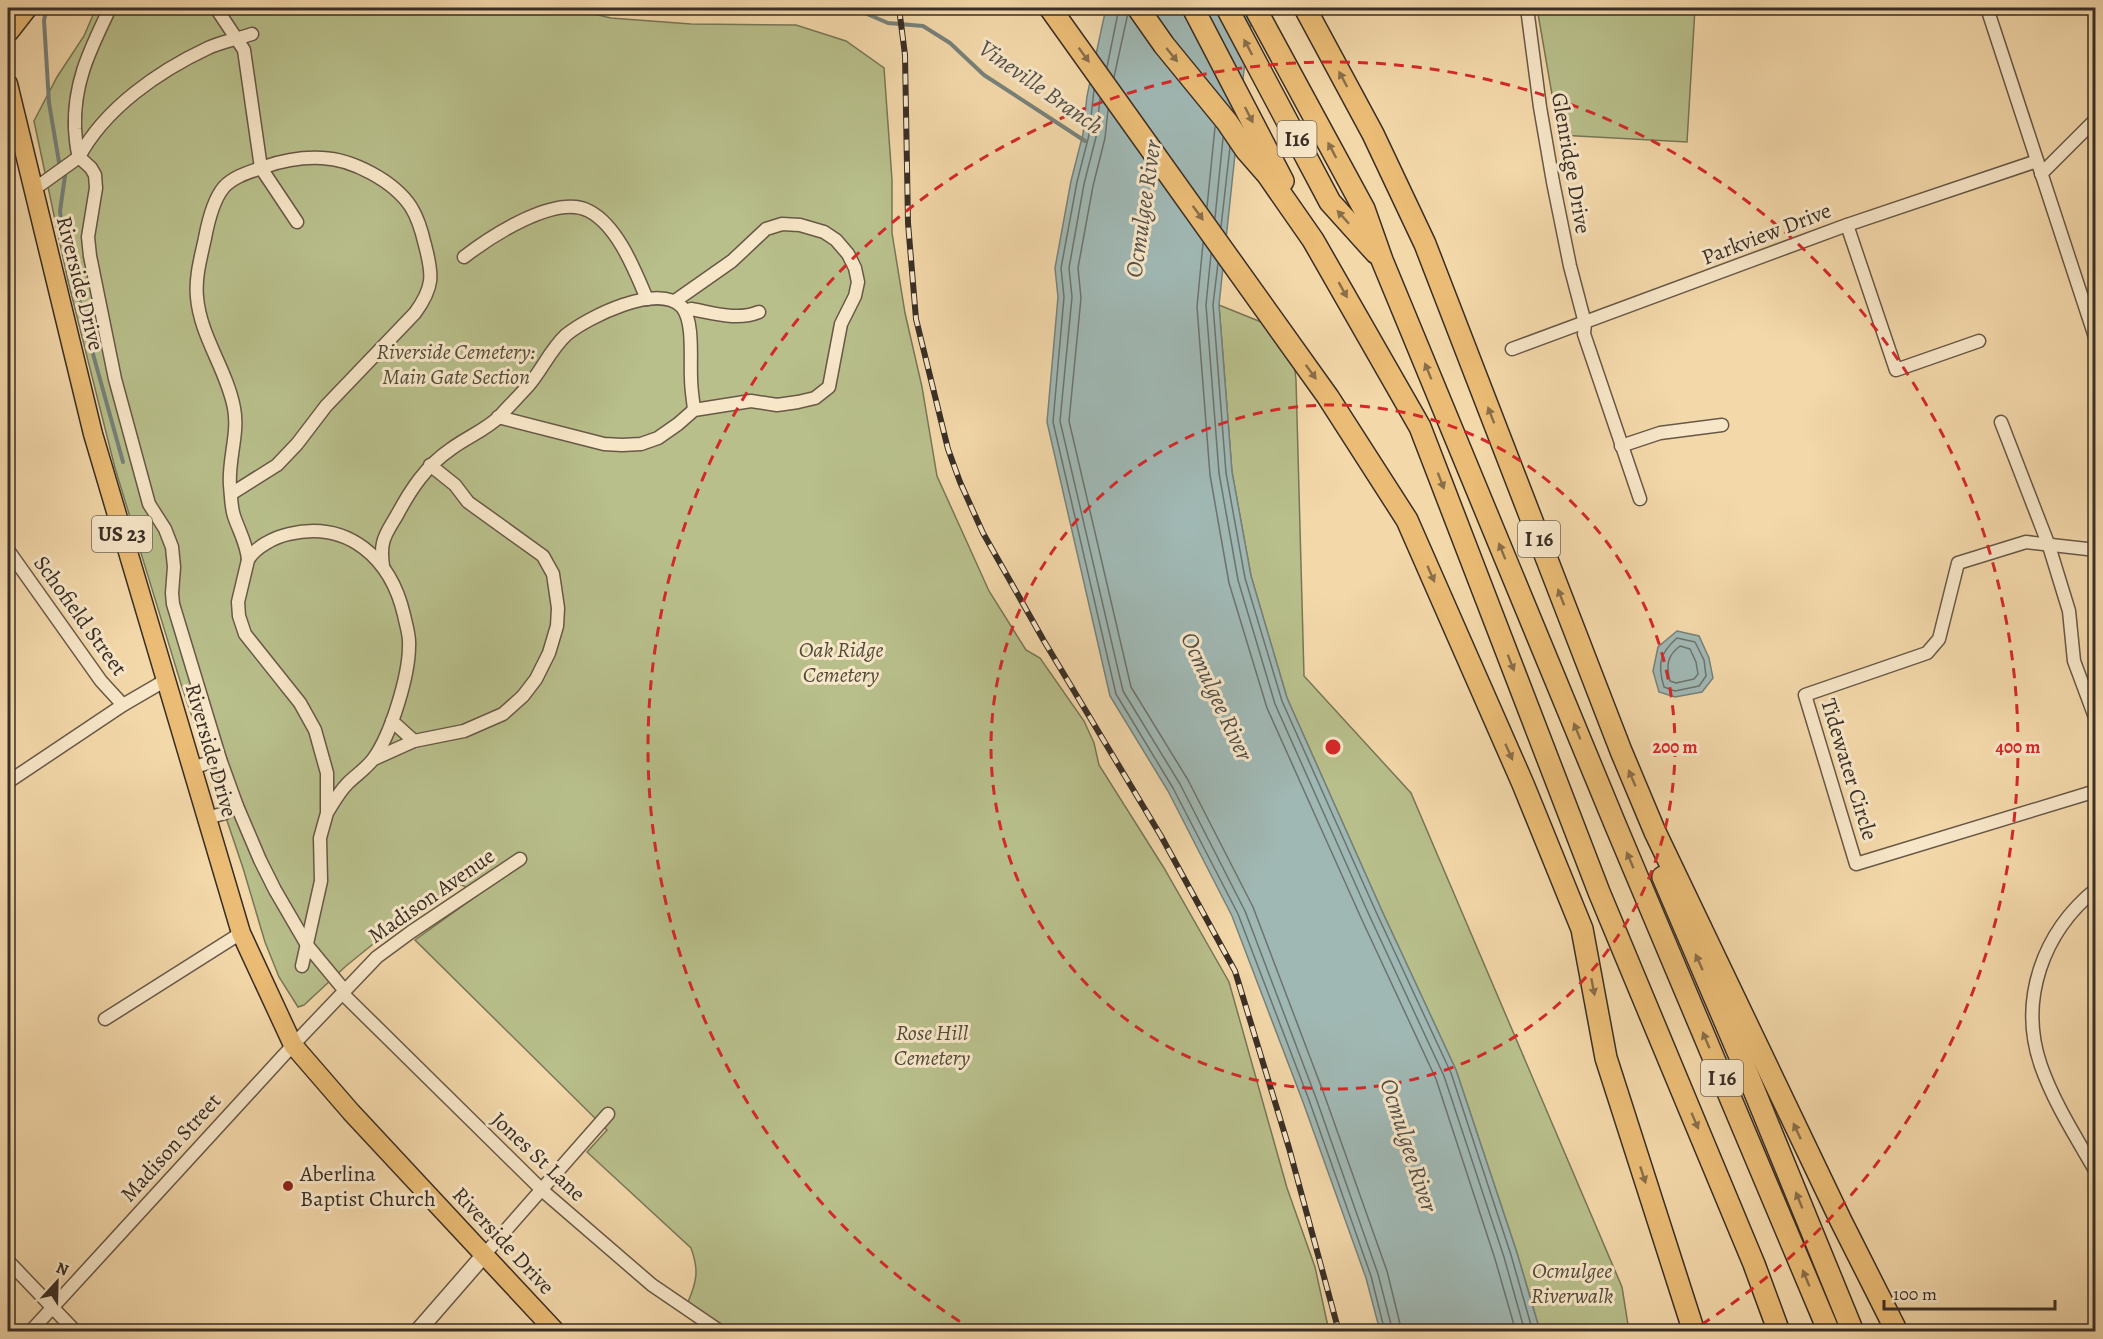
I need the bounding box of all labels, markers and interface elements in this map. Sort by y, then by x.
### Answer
water label: Vineville Branch [972,32,1110,142]
one-way arrow [1243,38,1253,55]
one-way arrow [1078,46,1090,62]
one-way arrow [1166,47,1178,62]
one-way arrow [1338,70,1348,87]
street label: Glenridge Drive [1544,90,1598,236]
one-way arrow [1244,107,1254,124]
road number: I16 [1278,121,1316,157]
water label: Ocmulgee River [1118,138,1169,280]
one-way arrow [1327,141,1337,158]
street label: Parkview Drive [1697,195,1835,272]
one-way arrow [1191,206,1203,221]
one-way arrow [1337,210,1350,225]
street label: Riverside Drive [49,213,111,354]
one-way arrow [1338,282,1348,299]
park label: Riverside Cemetery: Main Gate Section [376,337,536,392]
one-way arrow [1423,361,1433,379]
one-way arrow [1305,364,1317,380]
one-way arrow [1486,406,1495,424]
one-way arrow [1436,473,1446,491]
road number: US 23 [92,516,152,552]
road number: I 16 [1518,521,1560,557]
one-way arrow [1497,541,1507,559]
street label: Schofield Street [26,549,134,682]
one-way arrow [1426,565,1435,582]
one-way arrow [1556,588,1565,606]
water label: Ocmulgee River [1173,627,1261,766]
park label: Oak Ridge Cemetery [799,635,883,690]
one-way arrow [1506,655,1516,673]
street label: Riverside Drive [178,680,244,821]
street label: Tidewater Circle [1813,695,1885,844]
one-way arrow [1572,722,1581,740]
text: 200 m [1652,735,1698,759]
text: 400 m [1996,735,2040,759]
centre of rings [1323,737,1343,757]
one-way arrow [1505,743,1515,761]
one-way arrow [1627,769,1637,787]
street label: Madison Avenue [362,841,501,951]
one-way arrow [1625,851,1634,869]
one-way arrow [1693,953,1703,971]
one-way arrow [1589,977,1598,996]
park label: Rose Hill Cemetery [894,1018,971,1073]
one-way arrow [1701,1030,1711,1048]
road number: I 16 [1701,1060,1743,1096]
water label: Ocmulgee River [1372,1074,1446,1216]
street label: Madison Street [114,1087,228,1209]
street label: Jones St Lane [485,1105,592,1208]
one-way arrow [1690,1112,1700,1130]
one-way arrow [1793,1122,1802,1139]
place label: Aberlina Baptist Church [299,1159,436,1214]
one-way arrow [1639,1166,1648,1184]
marker: Aberlina Baptist Church [281,1179,295,1193]
street label: Riverside Drive [445,1180,561,1301]
one-way arrow [1794,1190,1804,1208]
north arrow [27,1252,87,1312]
park label: Ocmulgee Riverwalk [1531,1256,1613,1311]
text: N [53,1257,72,1282]
one-way arrow [1801,1268,1811,1286]
scale bar [1884,1273,2055,1311]
text: 100 m [1893,1282,1937,1306]

